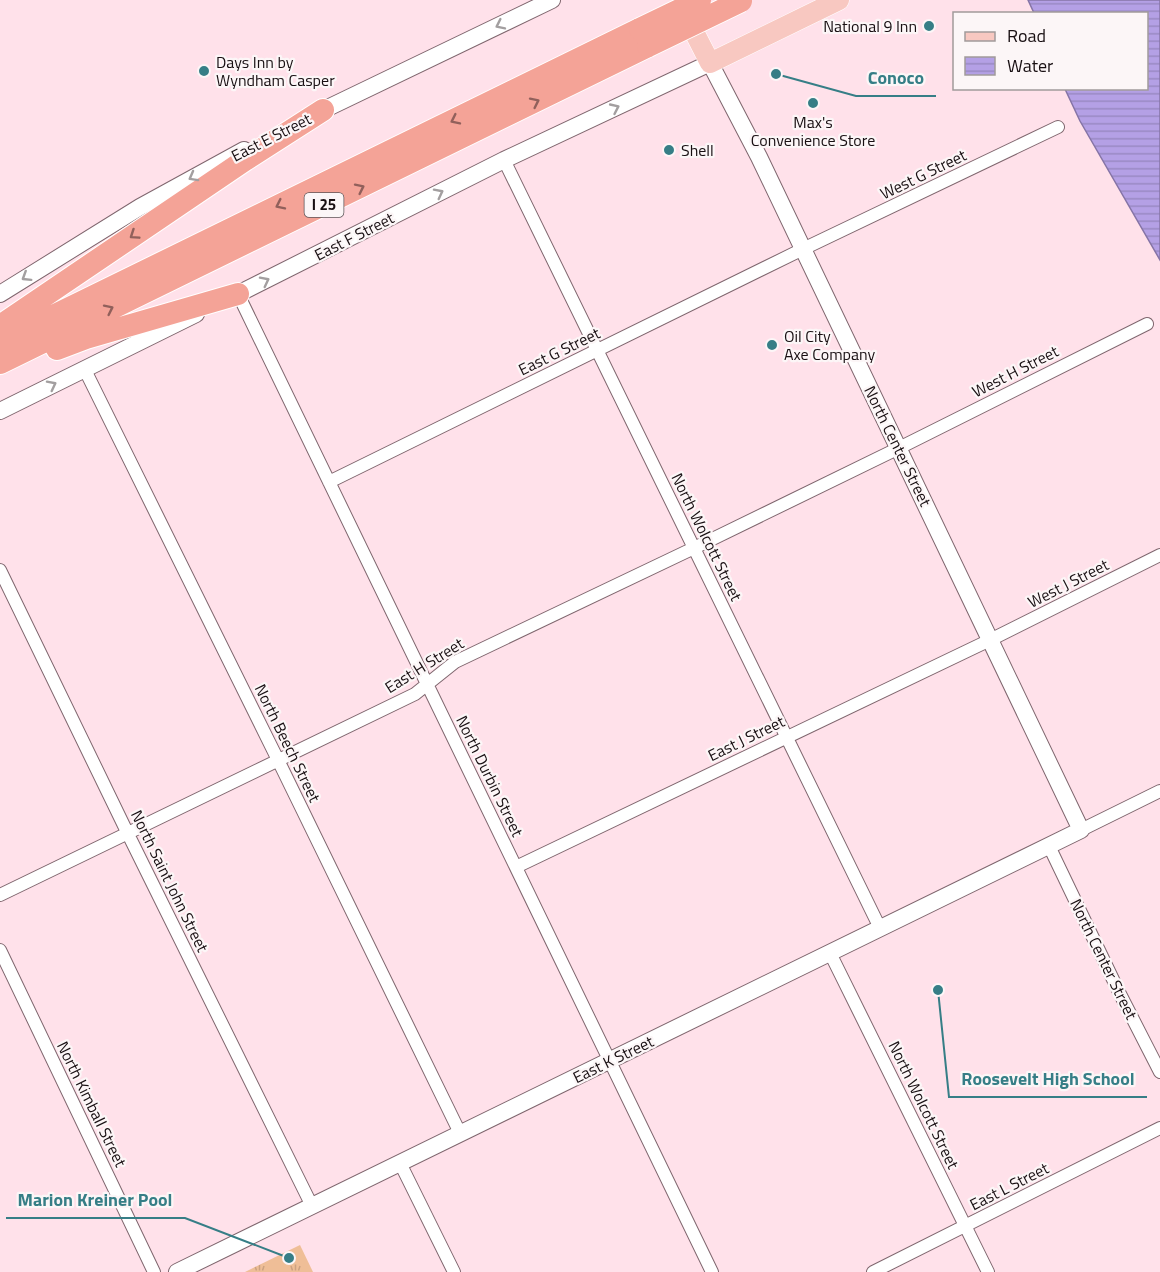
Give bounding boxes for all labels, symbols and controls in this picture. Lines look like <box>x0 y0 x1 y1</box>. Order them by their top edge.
legend <box>953 12 1148 90</box>
place label: National 9 Inn <box>823 14 917 38</box>
one-way arrow <box>495 18 506 30</box>
marker: National 9 Inn <box>922 19 936 33</box>
text: Road <box>1007 22 1046 49</box>
place label: Days Inn by Wyndham Casper <box>216 50 335 92</box>
text: Water <box>1007 52 1053 79</box>
callout: Conoco <box>856 60 936 96</box>
marker: Days Inn by Wyndham Casper <box>197 64 211 78</box>
text: Conoco <box>868 64 924 91</box>
marker: Max's Convenience Store <box>806 96 820 110</box>
one-way arrow <box>529 97 540 109</box>
one-way arrow <box>608 104 619 116</box>
street label: East E Street <box>227 106 316 167</box>
place label: Max's Convenience Store <box>751 110 875 152</box>
one-way arrow <box>451 113 462 124</box>
place label: Shell <box>681 138 714 162</box>
marker: Shell <box>662 143 676 157</box>
street label: West G Street <box>876 143 970 205</box>
one-way arrow <box>189 170 199 181</box>
one-way arrow <box>354 183 365 195</box>
one-way arrow <box>433 189 444 200</box>
road number: I 25 <box>304 193 344 217</box>
one-way arrow <box>275 198 286 210</box>
street label: East F Street <box>310 205 398 266</box>
one-way arrow <box>130 228 140 240</box>
one-way arrow <box>22 270 32 282</box>
one-way arrow <box>259 276 270 288</box>
one-way arrow <box>102 305 113 317</box>
street label: East G Street <box>514 321 604 381</box>
place label: Oil City Axe Company <box>784 324 875 366</box>
marker: Oil City Axe Company <box>765 338 779 352</box>
street label: West H Street <box>968 339 1063 403</box>
one-way arrow <box>46 380 57 392</box>
street label: North Center Street <box>858 382 938 511</box>
street label: North Wolcott Street <box>666 469 749 605</box>
street label: West J Street <box>1023 552 1113 614</box>
street label: East H Street <box>380 631 468 699</box>
street label: North Beech Street <box>249 680 327 806</box>
street label: East J Street <box>704 709 789 767</box>
street label: North Durbin Street <box>450 711 530 841</box>
street label: North Saint John Street <box>125 806 215 956</box>
street label: North Center Street <box>1064 895 1144 1024</box>
street label: East K Street <box>569 1029 658 1089</box>
street label: North Kimball Street <box>51 1037 133 1171</box>
street label: North Wolcott Street <box>883 1037 966 1173</box>
callout: Roosevelt High School <box>949 1061 1147 1097</box>
text: Roosevelt High School <box>961 1065 1135 1092</box>
street label: East L Street <box>965 1156 1053 1216</box>
callout: Marion Kreiner Pool <box>6 1182 185 1218</box>
text: Marion Kreiner Pool <box>18 1186 172 1213</box>

